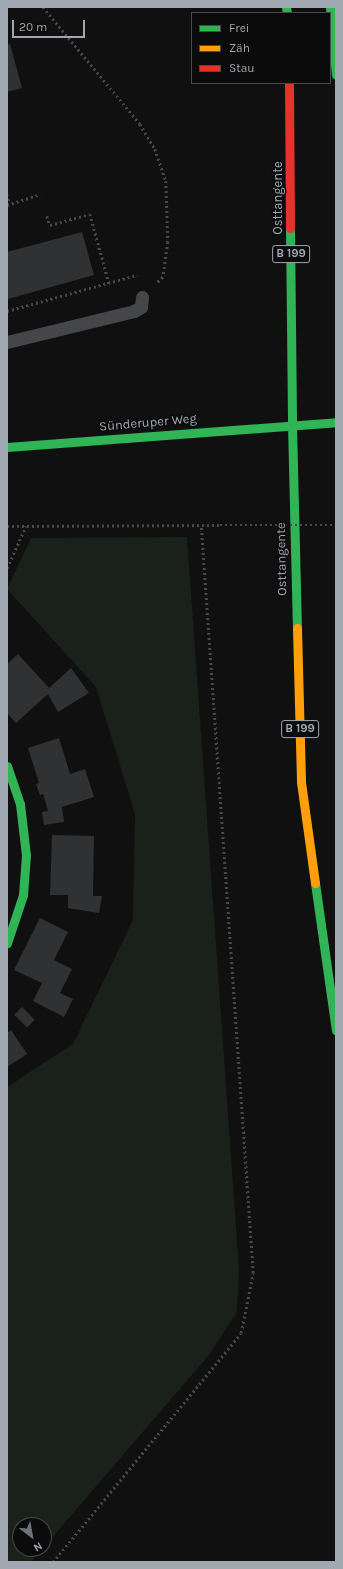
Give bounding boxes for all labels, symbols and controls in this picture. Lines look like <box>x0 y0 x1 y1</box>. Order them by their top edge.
scale bar <box>14 12 87 38</box>
legend <box>191 12 331 84</box>
text: 20 m <box>19 20 47 34</box>
text: Frei <box>229 21 249 35</box>
text: Zäh <box>229 41 250 55</box>
text: Stau <box>229 61 255 75</box>
street label: Osttangente <box>270 161 286 235</box>
road number: B 199 <box>272 244 310 264</box>
street label: Sünderuper Weg <box>99 411 197 435</box>
street label: Osttangente <box>274 522 290 596</box>
road number: B 199 <box>281 719 319 739</box>
north arrow <box>12 1517 52 1557</box>
text: N <box>31 1539 45 1554</box>

